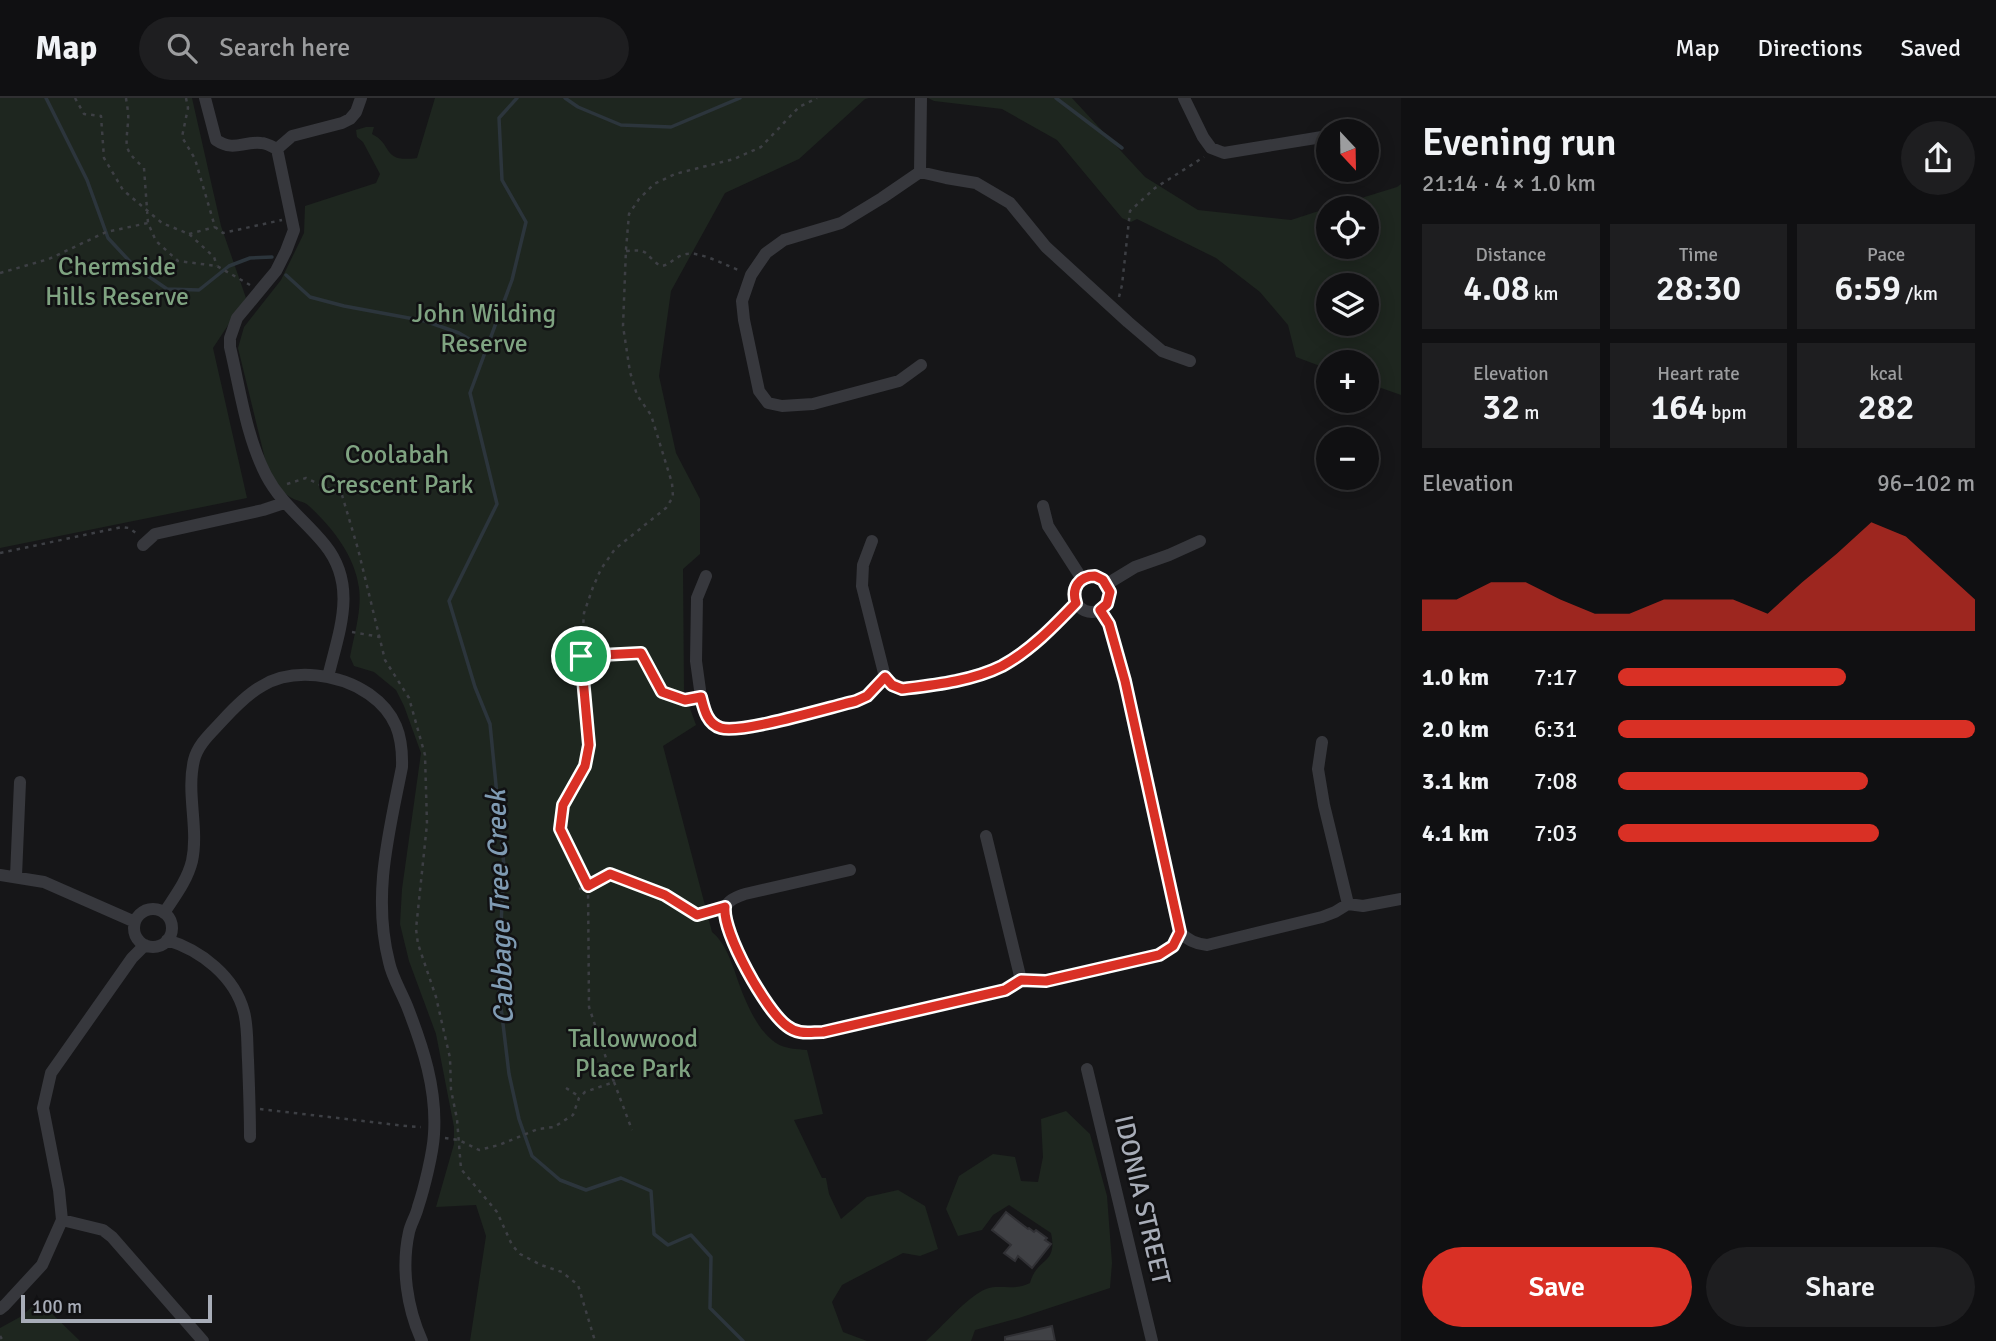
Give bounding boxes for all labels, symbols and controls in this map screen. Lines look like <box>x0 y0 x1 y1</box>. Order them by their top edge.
search box <box>139 17 629 80</box>
text: Map <box>35 28 97 69</box>
icon: search <box>163 29 201 67</box>
text: Search here <box>219 32 350 64</box>
text: Map <box>1675 33 1720 63</box>
text: Directions <box>1758 33 1863 63</box>
text: Saved <box>1901 33 1961 63</box>
north arrow <box>1316 119 1379 182</box>
map controls <box>1316 119 1379 490</box>
text: Evening run <box>1422 119 1616 166</box>
button: share <box>1901 121 1975 195</box>
text: 21:14 · 4 × 1.0 km <box>1422 169 1596 198</box>
button: locate <box>1316 196 1379 259</box>
text: Distance <box>1475 243 1546 267</box>
text: Time <box>1679 243 1718 267</box>
text: Pace <box>1867 243 1905 267</box>
park label: Chermside Hills Reserve <box>45 251 189 313</box>
text: 4.08 <box>1463 267 1530 310</box>
text: 28:30 <box>1656 267 1741 310</box>
text: 6:59 <box>1834 267 1901 310</box>
button: layers <box>1316 273 1379 336</box>
text: km <box>1530 282 1558 306</box>
text: /km <box>1901 282 1938 306</box>
park label: John Wilding Reserve <box>412 298 556 360</box>
button: + <box>1316 350 1379 413</box>
text: Elevation <box>1473 362 1549 386</box>
text: Heart rate <box>1657 362 1740 386</box>
text: kcal <box>1870 362 1903 386</box>
text: 32 <box>1482 386 1520 429</box>
text: 164 <box>1650 386 1707 429</box>
text: 282 <box>1858 386 1915 429</box>
text: m <box>1520 401 1539 425</box>
text: bpm <box>1707 401 1747 425</box>
button: − <box>1316 427 1379 490</box>
park label: Coolabah Crescent Park <box>320 439 474 501</box>
text: Elevation <box>1422 469 1514 498</box>
text: 96–102 m <box>1877 469 1975 498</box>
pin <box>551 626 611 686</box>
icon: arrive <box>562 637 600 675</box>
text: 1.0 km <box>1422 663 1489 692</box>
text: 7:17 <box>1534 663 1577 692</box>
text: 2.0 km <box>1422 715 1489 744</box>
text: 6:31 <box>1534 715 1577 744</box>
text: 3.1 km <box>1422 767 1489 796</box>
text: 7:08 <box>1534 767 1577 796</box>
water label: Cabbage Tree Creek <box>479 786 521 1025</box>
text: 4.1 km <box>1422 819 1489 848</box>
text: 7:03 <box>1534 819 1577 848</box>
park label: Tallowwood Place Park <box>568 1023 698 1085</box>
street label: IDONIA STREET <box>1107 1112 1177 1288</box>
button: Save <box>1422 1247 1692 1327</box>
button: Share <box>1706 1247 1975 1327</box>
scale bar <box>21 1292 212 1324</box>
text: 100 m <box>32 1295 82 1319</box>

